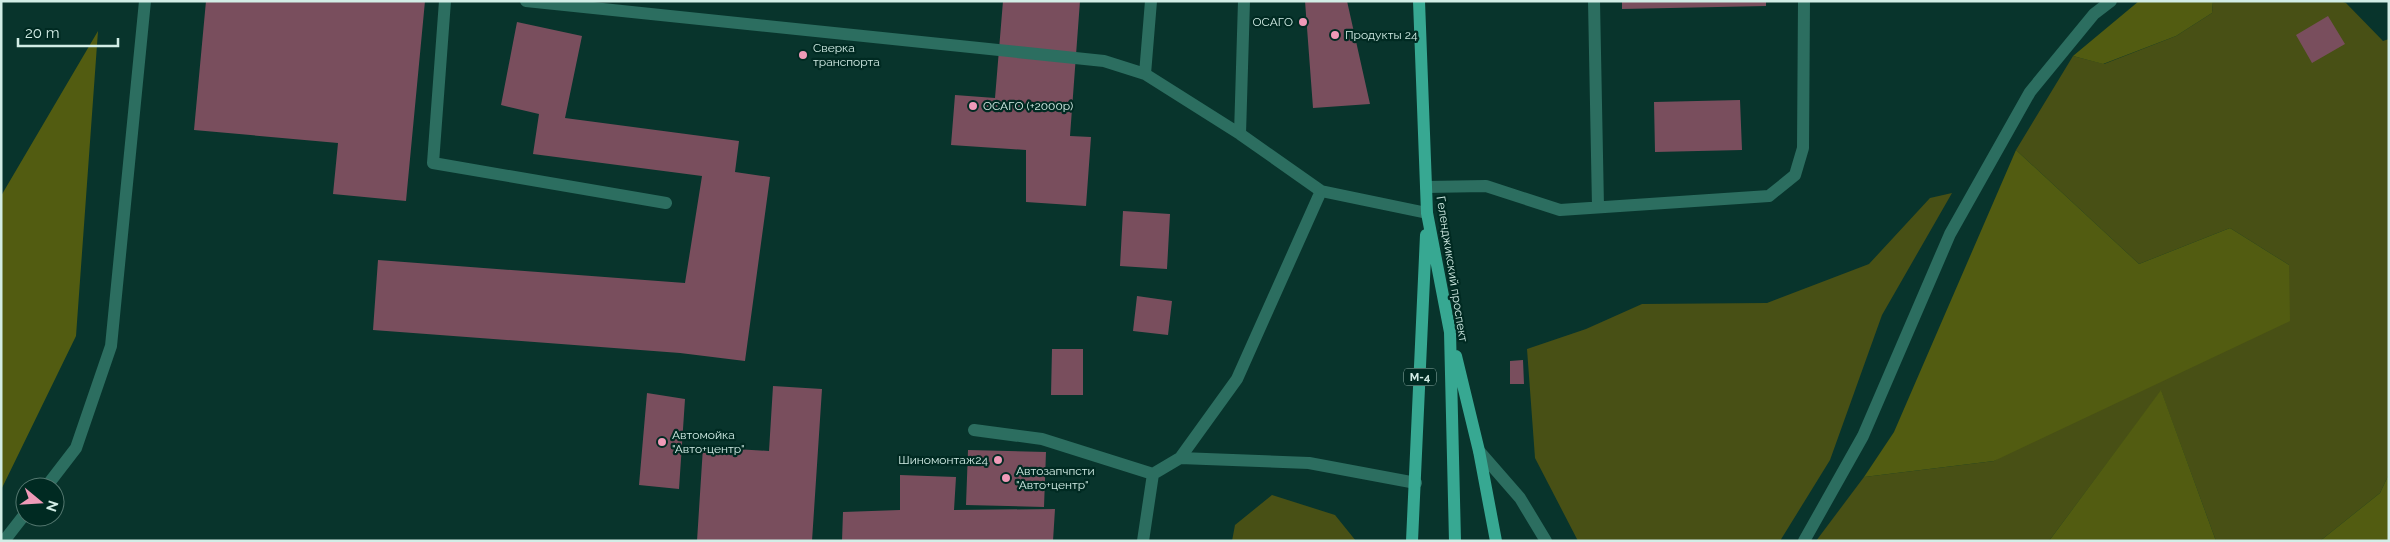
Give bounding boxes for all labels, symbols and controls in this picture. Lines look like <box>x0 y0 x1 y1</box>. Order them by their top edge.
scale bar <box>18 15 118 47</box>
place label: ОСАГО <box>1253 15 1293 29</box>
marker: ОСАГО <box>1297 16 1309 28</box>
text: 20 m <box>25 24 60 42</box>
place label: Продукты 24 <box>1345 28 1418 42</box>
marker: Продукты 24 <box>1329 29 1341 41</box>
place label: Сверка транспорта <box>813 41 880 69</box>
marker: Сверка транспорта <box>797 49 809 61</box>
place label: ОСАГО (+2000р) <box>983 99 1073 113</box>
marker: ОСАГО (+2000р) <box>967 100 979 112</box>
street label: Геленджикский проспект <box>1434 195 1470 343</box>
road number: М-4 <box>1404 368 1436 386</box>
place label: Автомойка "Авто+центр" <box>672 428 744 456</box>
marker: Автомойка "Авто+центр" <box>656 436 668 448</box>
place label: Шиномонтаж24 <box>898 453 988 467</box>
marker: Шиномонтаж24 <box>992 454 1004 466</box>
place label: Автозапчпсти "Авто+центр" <box>1016 464 1095 492</box>
marker: Автозапчпсти "Авто+центр" <box>1000 472 1012 484</box>
north arrow <box>15 477 65 527</box>
text: N <box>43 498 62 514</box>

